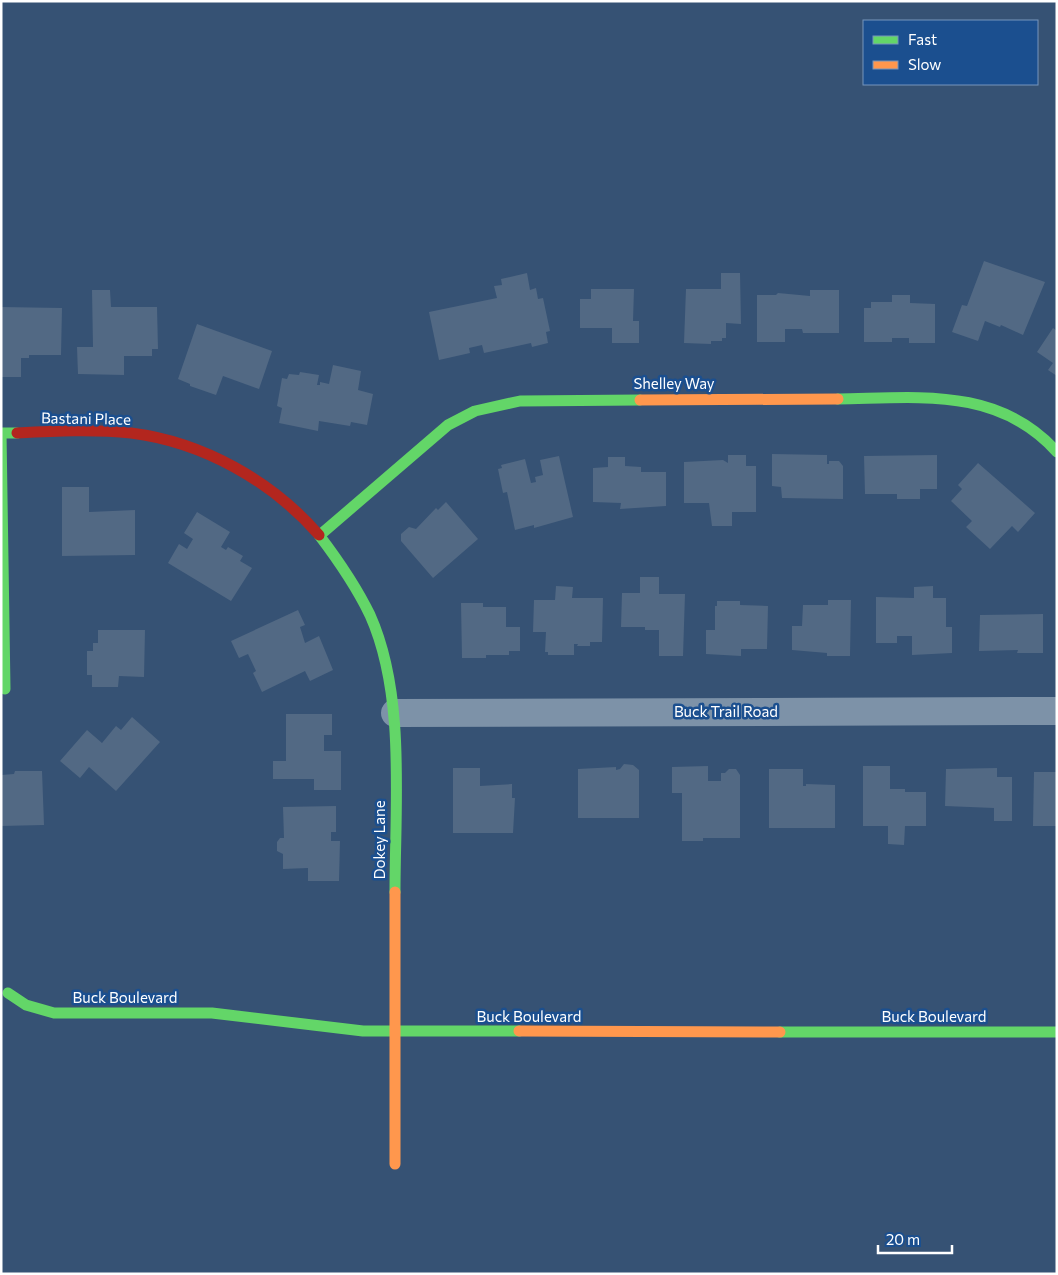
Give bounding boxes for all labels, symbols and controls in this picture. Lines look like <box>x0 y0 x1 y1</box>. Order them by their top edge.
legend <box>863 20 1038 85</box>
text: Fast <box>908 30 937 48</box>
text: Slow <box>908 55 941 73</box>
street label: Shelley Way <box>633 374 715 392</box>
street label: Bastani Place <box>41 408 131 428</box>
street label: Buck Trail Road <box>674 702 778 720</box>
street label: Dokey Lane <box>370 800 388 880</box>
street label: Buck Boulevard <box>73 988 177 1006</box>
street label: Buck Boulevard <box>477 1007 581 1025</box>
street label: Buck Boulevard <box>882 1007 986 1025</box>
scale bar <box>878 1222 952 1254</box>
text: 20 m <box>886 1230 920 1248</box>

